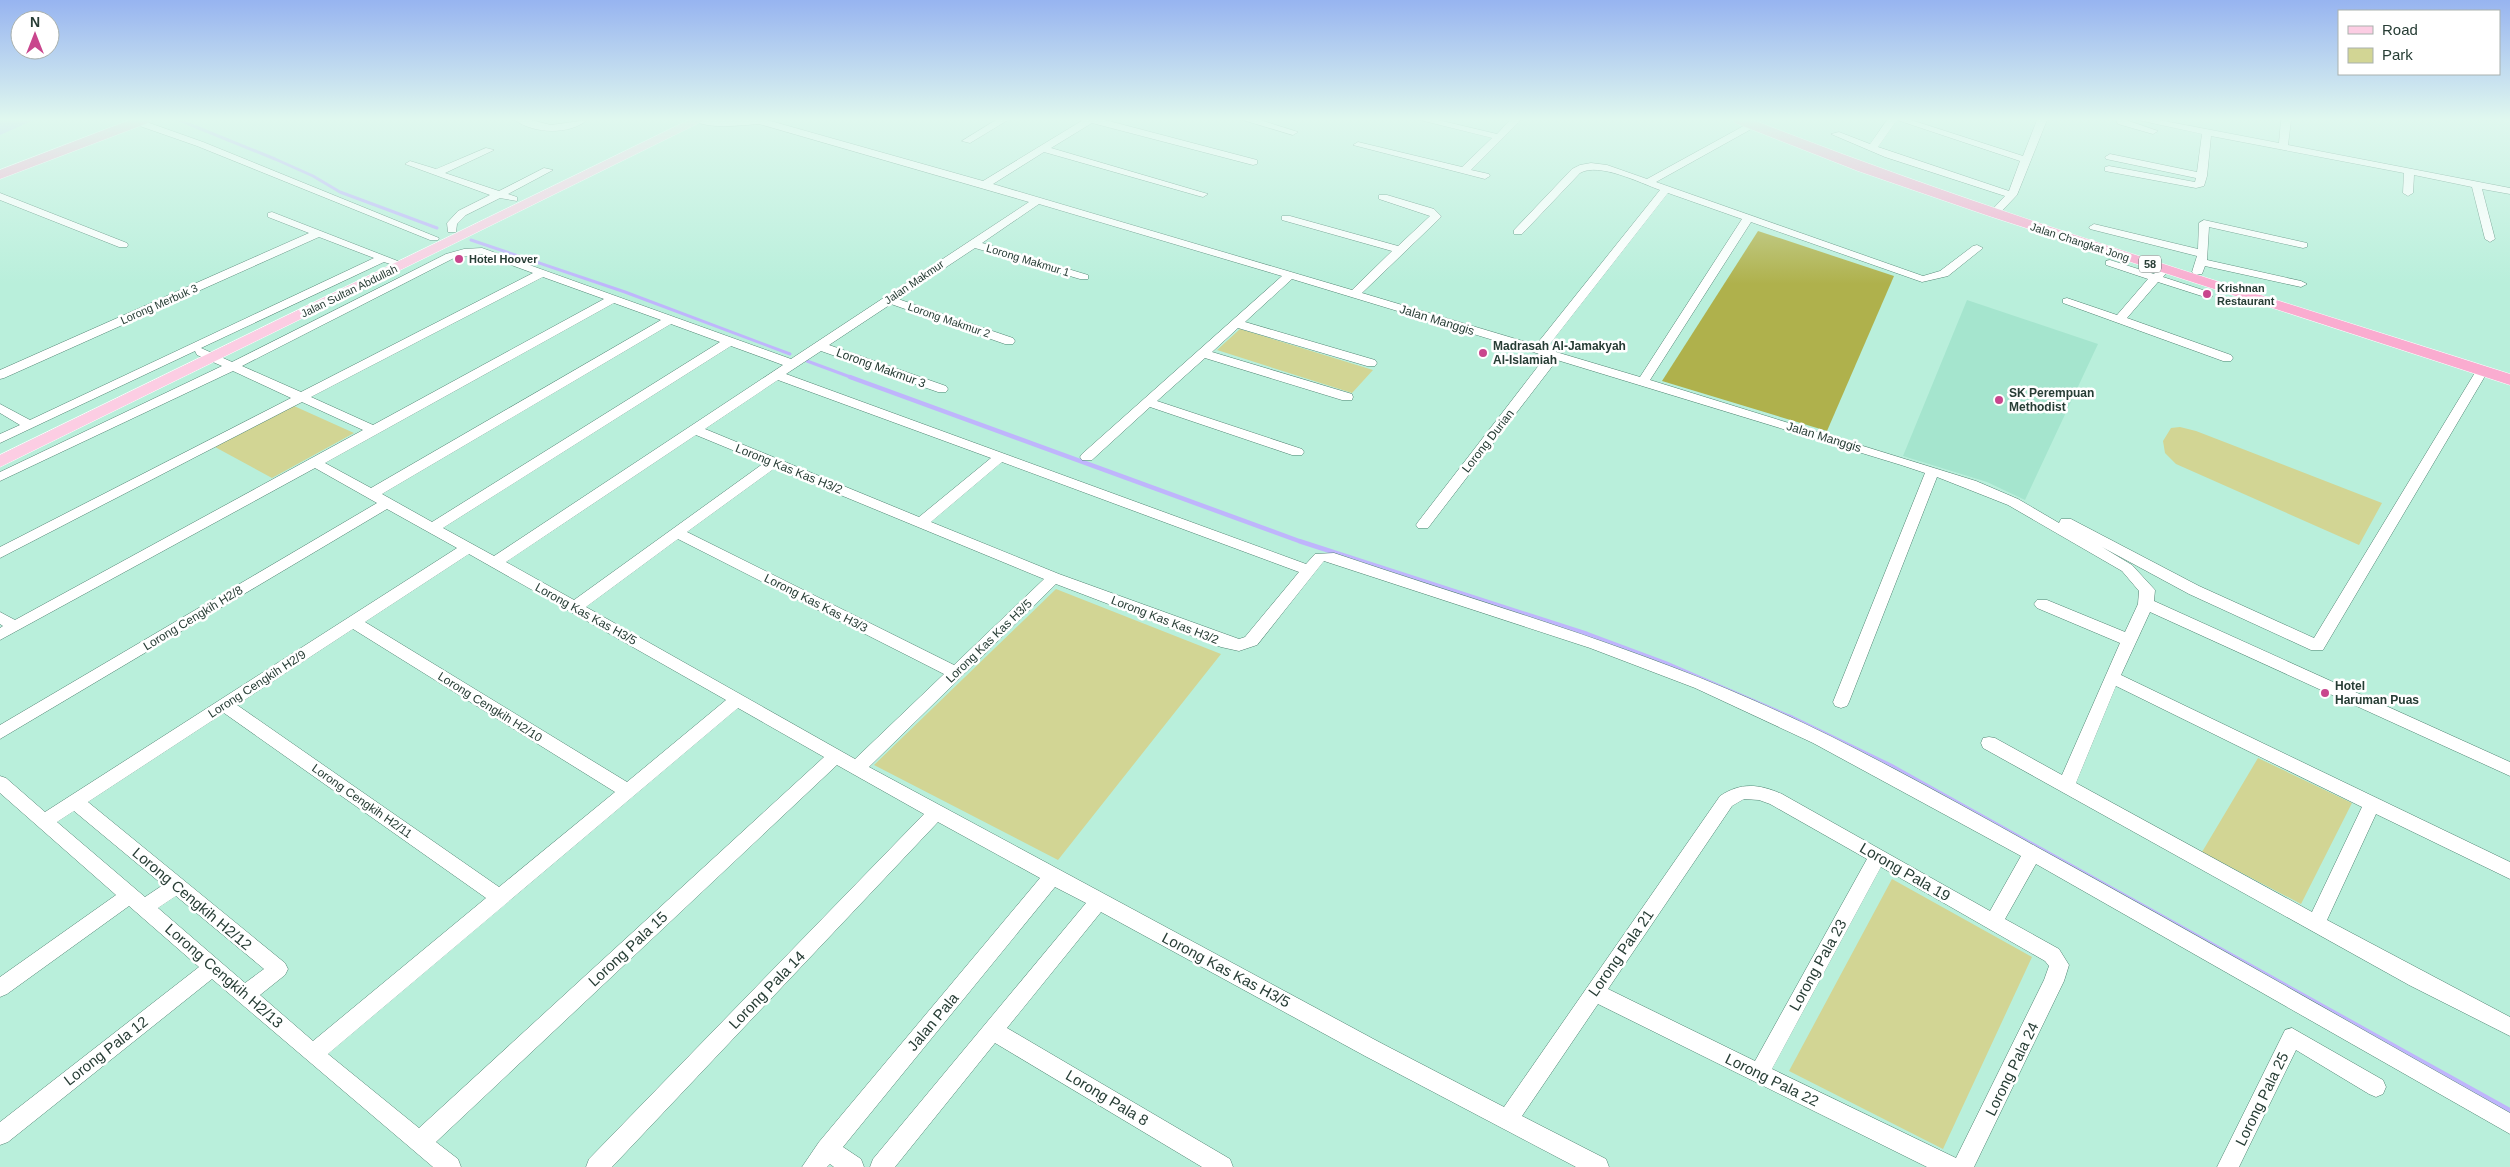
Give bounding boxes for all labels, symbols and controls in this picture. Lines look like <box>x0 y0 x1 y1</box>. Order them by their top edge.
north arrow <box>10 10 60 60</box>
legend <box>2338 10 2500 75</box>
text: N <box>30 14 40 30</box>
text: Road <box>2382 21 2418 38</box>
text: Park <box>2382 46 2413 63</box>
street label: Jalan Changkat Jong <box>2029 220 2131 264</box>
street label: Lorong Makmur 1 <box>985 242 1071 278</box>
marker: Hotel Hoover <box>453 253 465 265</box>
place label: Hotel Hoover <box>469 253 538 265</box>
road number: 58 <box>2139 255 2161 272</box>
street label: Jalan Makmur <box>882 258 946 306</box>
street label: Jalan Sultan Abdullah <box>299 262 399 320</box>
street label: Lorong Merbuk 3 <box>119 282 199 326</box>
place label: Krishnan Restaurant <box>2217 282 2275 307</box>
marker: Krishnan Restaurant <box>2201 288 2213 300</box>
street label: Lorong Makmur 2 <box>906 300 992 340</box>
street label: Jalan Manggis <box>1398 302 1476 338</box>
place label: Madrasah Al-Jamakyah Al-Islamiah <box>1493 339 1626 367</box>
street label: Lorong Makmur 3 <box>834 345 928 391</box>
marker: Madrasah Al-Jamakyah Al-Islamiah <box>1477 347 1489 359</box>
place label: SK Perempuan Methodist <box>2009 386 2094 414</box>
marker: SK Perempuan Methodist <box>1993 394 2005 406</box>
street label: Lorong Durian <box>1459 407 1517 475</box>
street label: Jalan Manggis <box>1785 419 1863 455</box>
street label: Lorong Kas Kas H3/2 <box>733 441 845 497</box>
street label: Lorong Kas Kas H3/3 <box>762 571 870 635</box>
street label: Lorong Kas Kas H3/5 <box>533 580 640 648</box>
street label: Lorong Cengkih H2/8 <box>141 583 245 653</box>
street label: Lorong Kas Kas H3/2 <box>1109 593 1221 647</box>
street label: Lorong Kas Kas H3/5 <box>943 596 1035 686</box>
street label: Lorong Cengkih H2/9 <box>206 647 309 721</box>
street label: Lorong Cengkih H2/10 <box>435 669 545 745</box>
place label: Hotel Haruman Puas <box>2335 679 2419 707</box>
marker: Hotel Haruman Puas <box>2319 687 2331 699</box>
street label: Lorong Cengkih H2/11 <box>309 761 415 841</box>
street label: Lorong Pala 19 <box>1857 839 1954 904</box>
street label: Lorong Cengkih H2/12 <box>129 844 255 953</box>
street label: Lorong Pala 21 <box>1584 906 1657 999</box>
street label: Lorong Pala 15 <box>585 908 671 990</box>
street label: Lorong Pala 23 <box>1785 916 1850 1013</box>
street label: Lorong Cengkih H2/13 <box>162 920 287 1031</box>
street label: Lorong Kas Kas H3/5 <box>1159 929 1293 1011</box>
street label: Lorong Pala 14 <box>725 947 808 1032</box>
street label: Jalan Pala <box>904 989 962 1054</box>
street label: Lorong Pala 12 <box>60 1013 151 1089</box>
street label: Lorong Pala 24 <box>1982 1019 2041 1118</box>
street label: Lorong Pala 25 <box>2232 1049 2291 1148</box>
street label: Lorong Pala 22 <box>1723 1050 1822 1109</box>
street label: Lorong Pala 8 <box>1063 1066 1152 1129</box>

